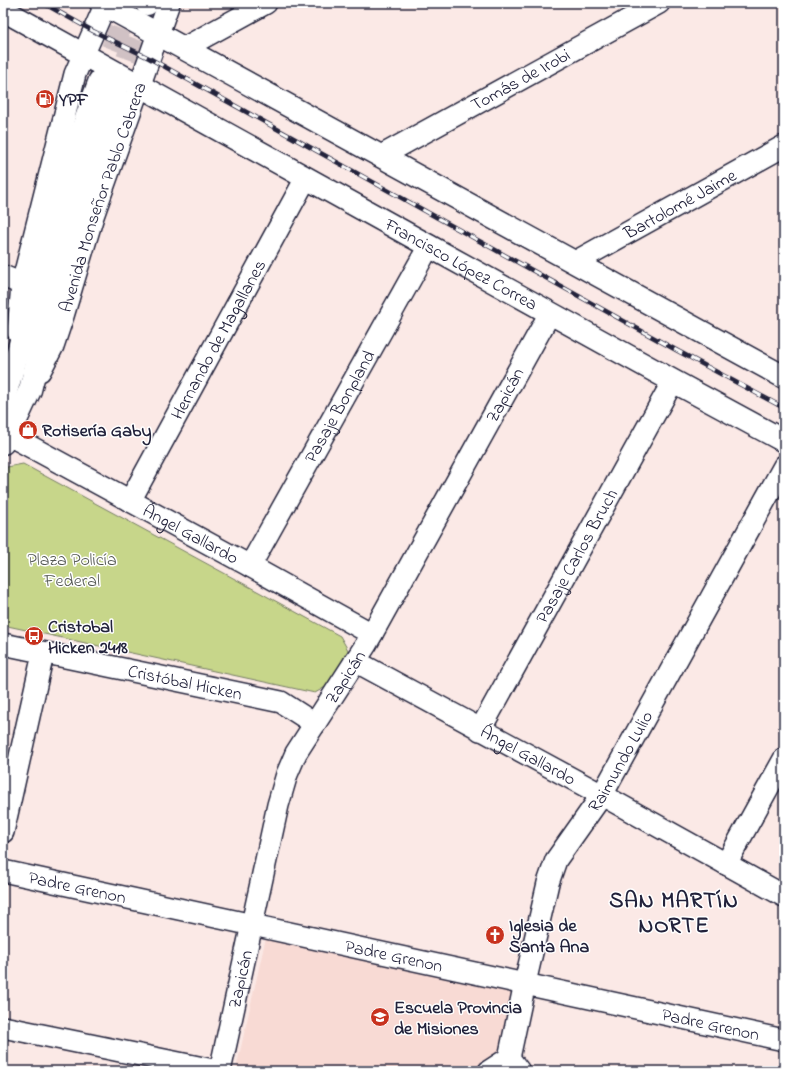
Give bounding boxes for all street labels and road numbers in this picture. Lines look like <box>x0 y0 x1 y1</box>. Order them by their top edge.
street label: Tomás de Irobi <box>467 43 576 119</box>
street label: Avenida Monseñor Pablo Cabrera <box>54 79 155 316</box>
street label: Bartolomé Jaime <box>619 163 743 248</box>
street label: Francisco López Correa <box>378 212 541 318</box>
street label: Hernando de Magallanes <box>166 256 274 425</box>
street label: Pasaje Bonpland <box>299 346 383 468</box>
street label: Zapicán <box>481 364 532 428</box>
street label: Pasaje Carlos Bruch <box>530 485 626 629</box>
street label: Ángel Gallardo <box>137 499 243 572</box>
street label: Zapicán <box>320 646 374 710</box>
street label: Cristóbal Hicken <box>125 659 244 709</box>
street label: Raimundo Lulio <box>583 707 661 818</box>
street label: Ángel Gallardo <box>475 720 580 793</box>
street label: Padre Grenon <box>25 866 128 912</box>
street label: Padre Grenon <box>342 934 445 981</box>
street label: Zapicán <box>223 948 261 1011</box>
street label: Padre Grenon <box>659 1003 762 1049</box>

